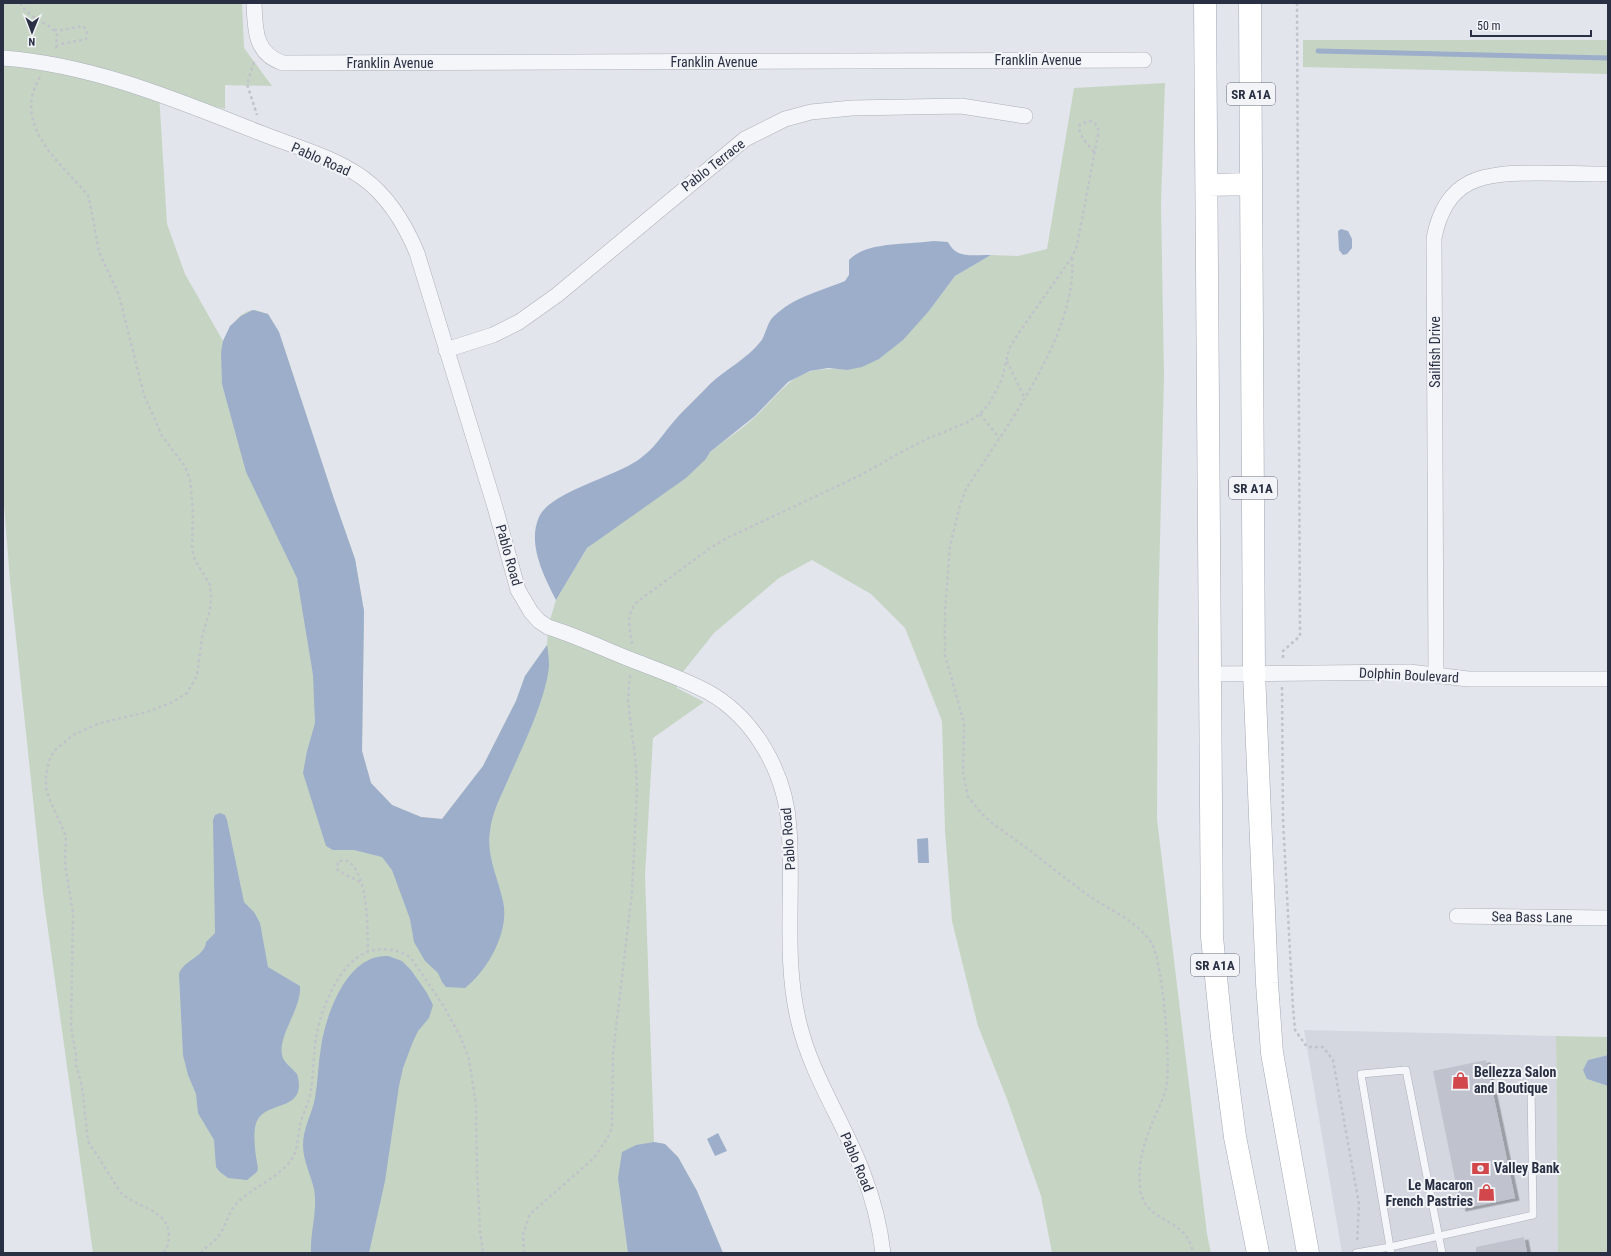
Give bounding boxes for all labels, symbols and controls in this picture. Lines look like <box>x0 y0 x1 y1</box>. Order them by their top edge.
north arrow <box>12 12 52 52</box>
scale bar <box>1471 12 1591 38</box>
text: 50 m <box>1477 19 1501 33</box>
text: N <box>28 35 35 48</box>
street label: Franklin Avenue <box>994 52 1082 68</box>
street label: Franklin Avenue <box>670 54 758 70</box>
street label: Franklin Avenue <box>346 55 434 71</box>
road number: SR A1A <box>1227 83 1275 105</box>
street label: Pablo Terrace <box>678 135 748 195</box>
street label: Pablo Road <box>289 139 353 179</box>
street label: Sailfish Drive <box>1427 316 1443 388</box>
road number: SR A1A <box>1229 477 1277 499</box>
street label: Pablo Road <box>493 523 525 587</box>
street label: Dolphin Boulevard <box>1359 664 1459 686</box>
street label: Pablo Road <box>778 807 798 871</box>
street label: Sea Bass Lane <box>1491 908 1573 926</box>
road number: SR A1A <box>1191 954 1239 976</box>
place label: Bellezza Salon and Boutique <box>1474 1064 1556 1096</box>
shop icon: Bellezza Salon and Boutique <box>1451 1070 1471 1090</box>
street label: Pablo Road <box>837 1130 877 1194</box>
bank icon: Valley Bank <box>1471 1158 1491 1178</box>
place label: Valley Bank <box>1494 1160 1560 1176</box>
place label: Le Macaron French Pastries <box>1386 1177 1473 1209</box>
shop icon: Le Macaron French Pastries <box>1476 1183 1496 1203</box>

